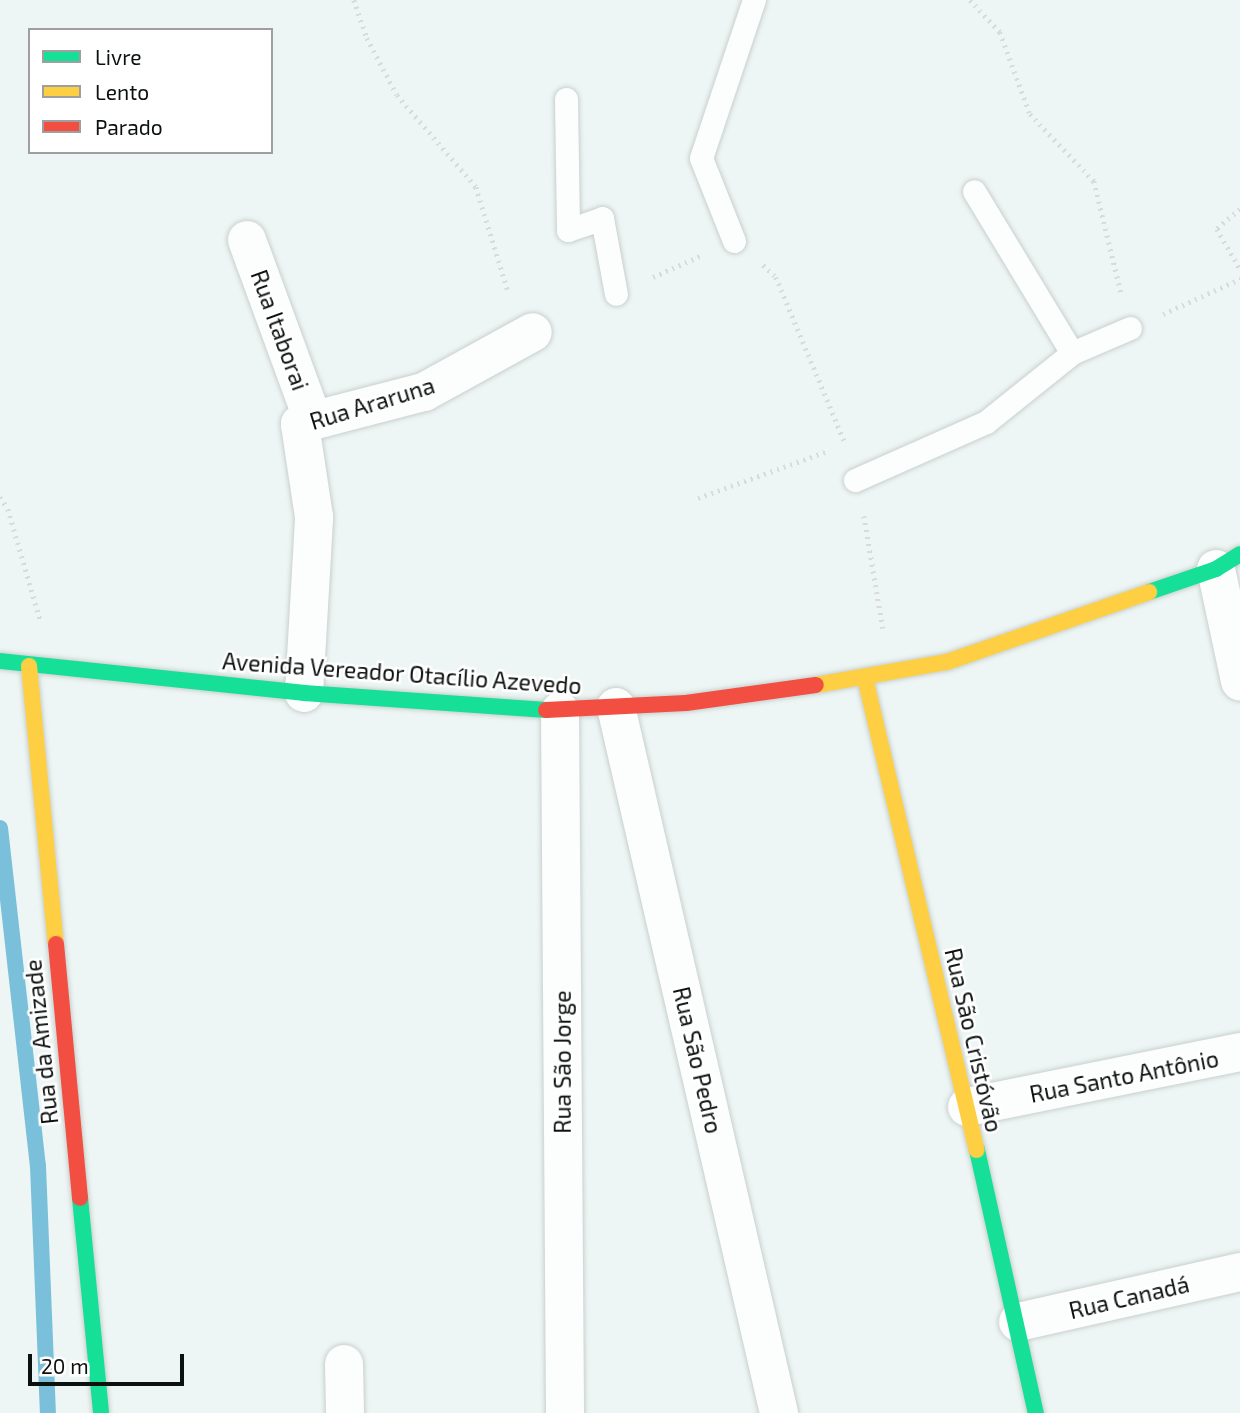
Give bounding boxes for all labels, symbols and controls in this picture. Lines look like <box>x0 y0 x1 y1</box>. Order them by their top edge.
legend <box>28 28 273 154</box>
text: Livre <box>95 44 142 69</box>
text: Lento <box>95 79 149 104</box>
text: Parado <box>95 114 163 139</box>
street label: Rua Itaborai <box>245 266 315 394</box>
street label: Rua Araruna <box>306 371 438 435</box>
street label: Avenida Vereador Otacílio Azevedo <box>221 647 583 699</box>
street label: Rua São Cristóvão <box>939 945 1009 1135</box>
street label: Rua da Amizade <box>19 958 63 1126</box>
street label: Rua São Pedro <box>668 984 728 1136</box>
street label: Rua São Jorge <box>548 990 576 1134</box>
street label: Rua Santo Antônio <box>1027 1044 1221 1108</box>
street label: Rua Canadá <box>1066 1270 1192 1324</box>
scale bar <box>32 1340 187 1384</box>
text: 20 m <box>41 1353 89 1378</box>

